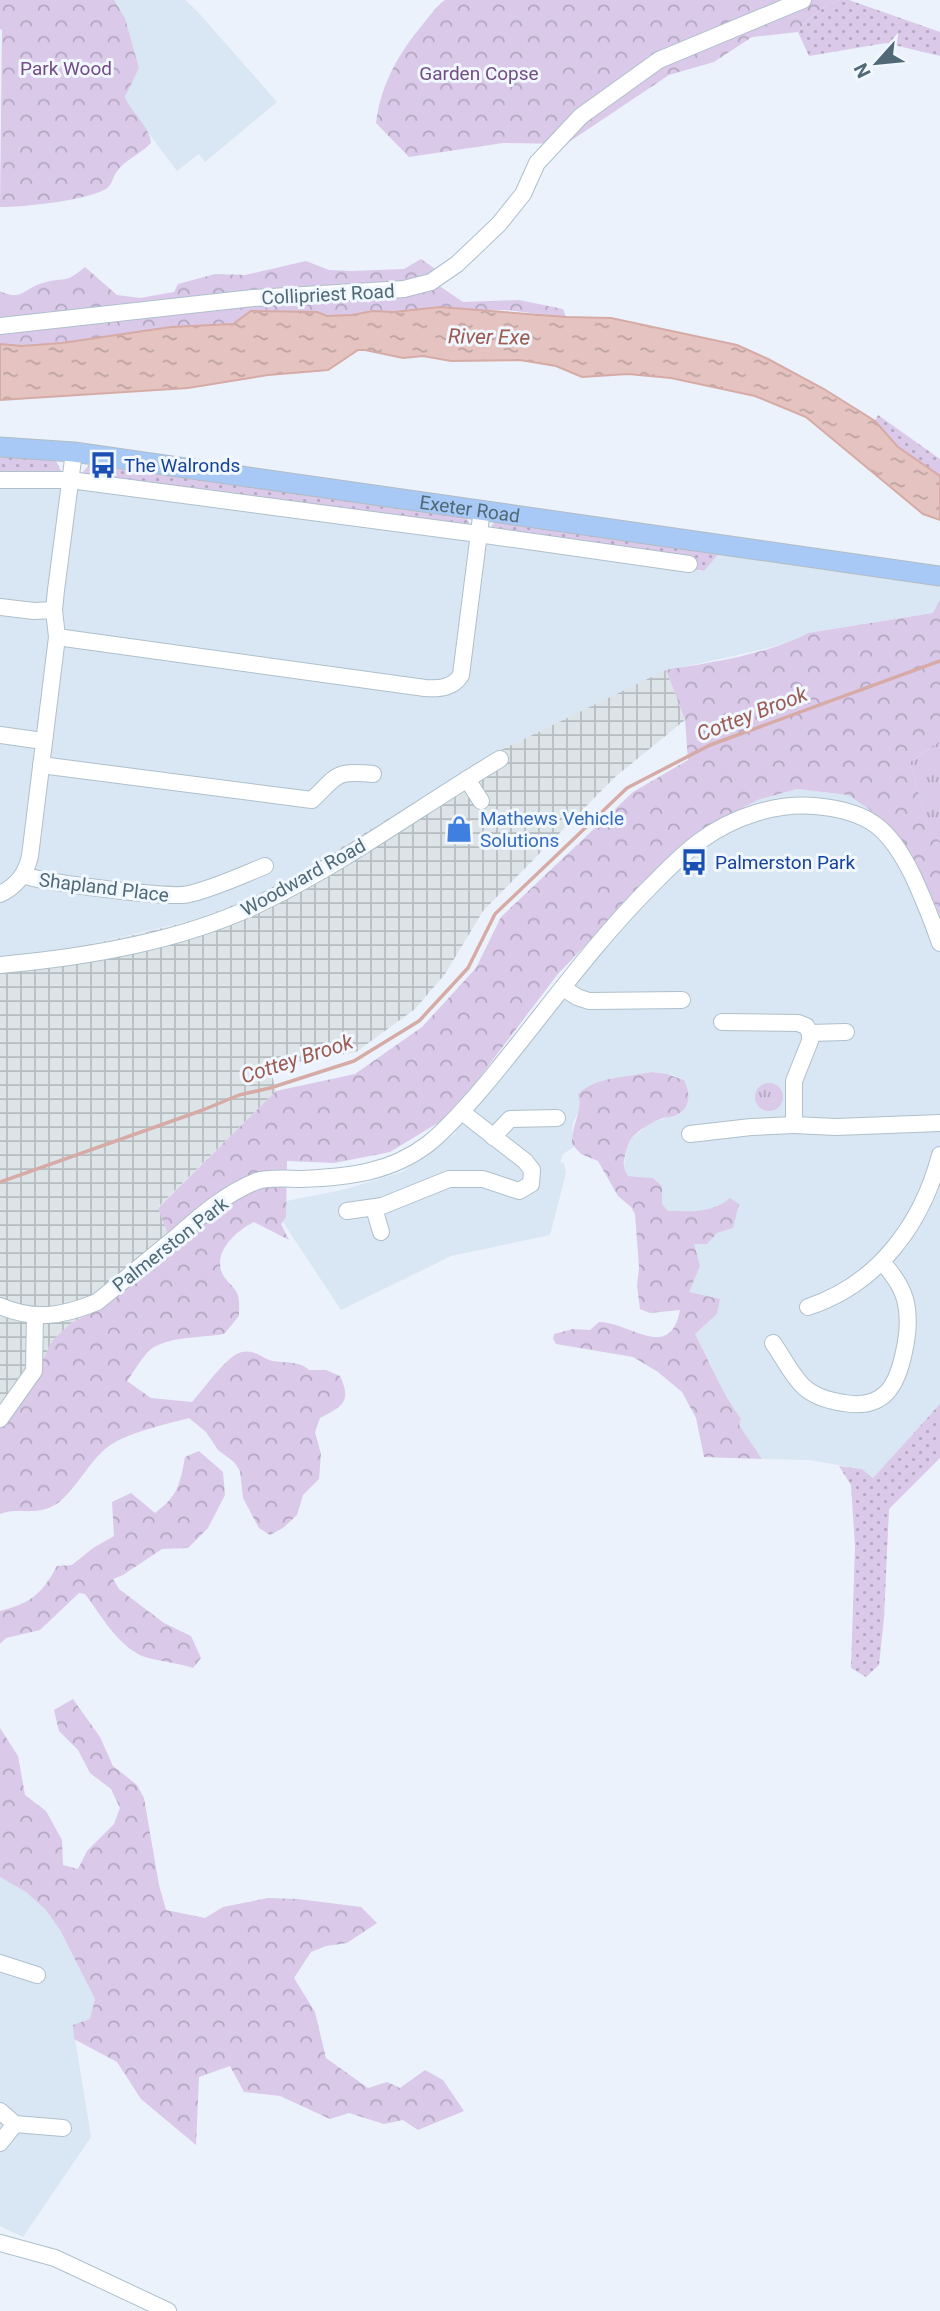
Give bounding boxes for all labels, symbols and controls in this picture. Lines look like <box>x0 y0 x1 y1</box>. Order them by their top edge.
north arrow <box>842 28 912 98</box>
park label: Park Wood <box>20 57 112 80</box>
text: N <box>849 59 876 82</box>
park label: Garden Copse <box>419 62 539 85</box>
street label: Collipriest Road <box>261 280 395 309</box>
water label: River Exe <box>448 324 531 350</box>
bus stop icon: The Walronds <box>88 450 118 480</box>
place label: The Walronds <box>124 454 240 477</box>
street label: Exeter Road <box>418 491 521 528</box>
water label: Cottey Brook <box>693 682 811 746</box>
place label: Mathews Vehicle Solutions <box>480 807 624 852</box>
shop icon: Mathews Vehicle Solutions <box>444 814 474 844</box>
street label: Woodward Road <box>237 834 370 921</box>
bus stop icon: Palmerston Park <box>679 847 709 877</box>
place label: Palmerston Park <box>715 851 856 874</box>
street label: Shapland Place <box>38 868 170 907</box>
water label: Cottey Brook <box>238 1029 357 1088</box>
street label: Palmerston Park <box>108 1192 233 1297</box>

